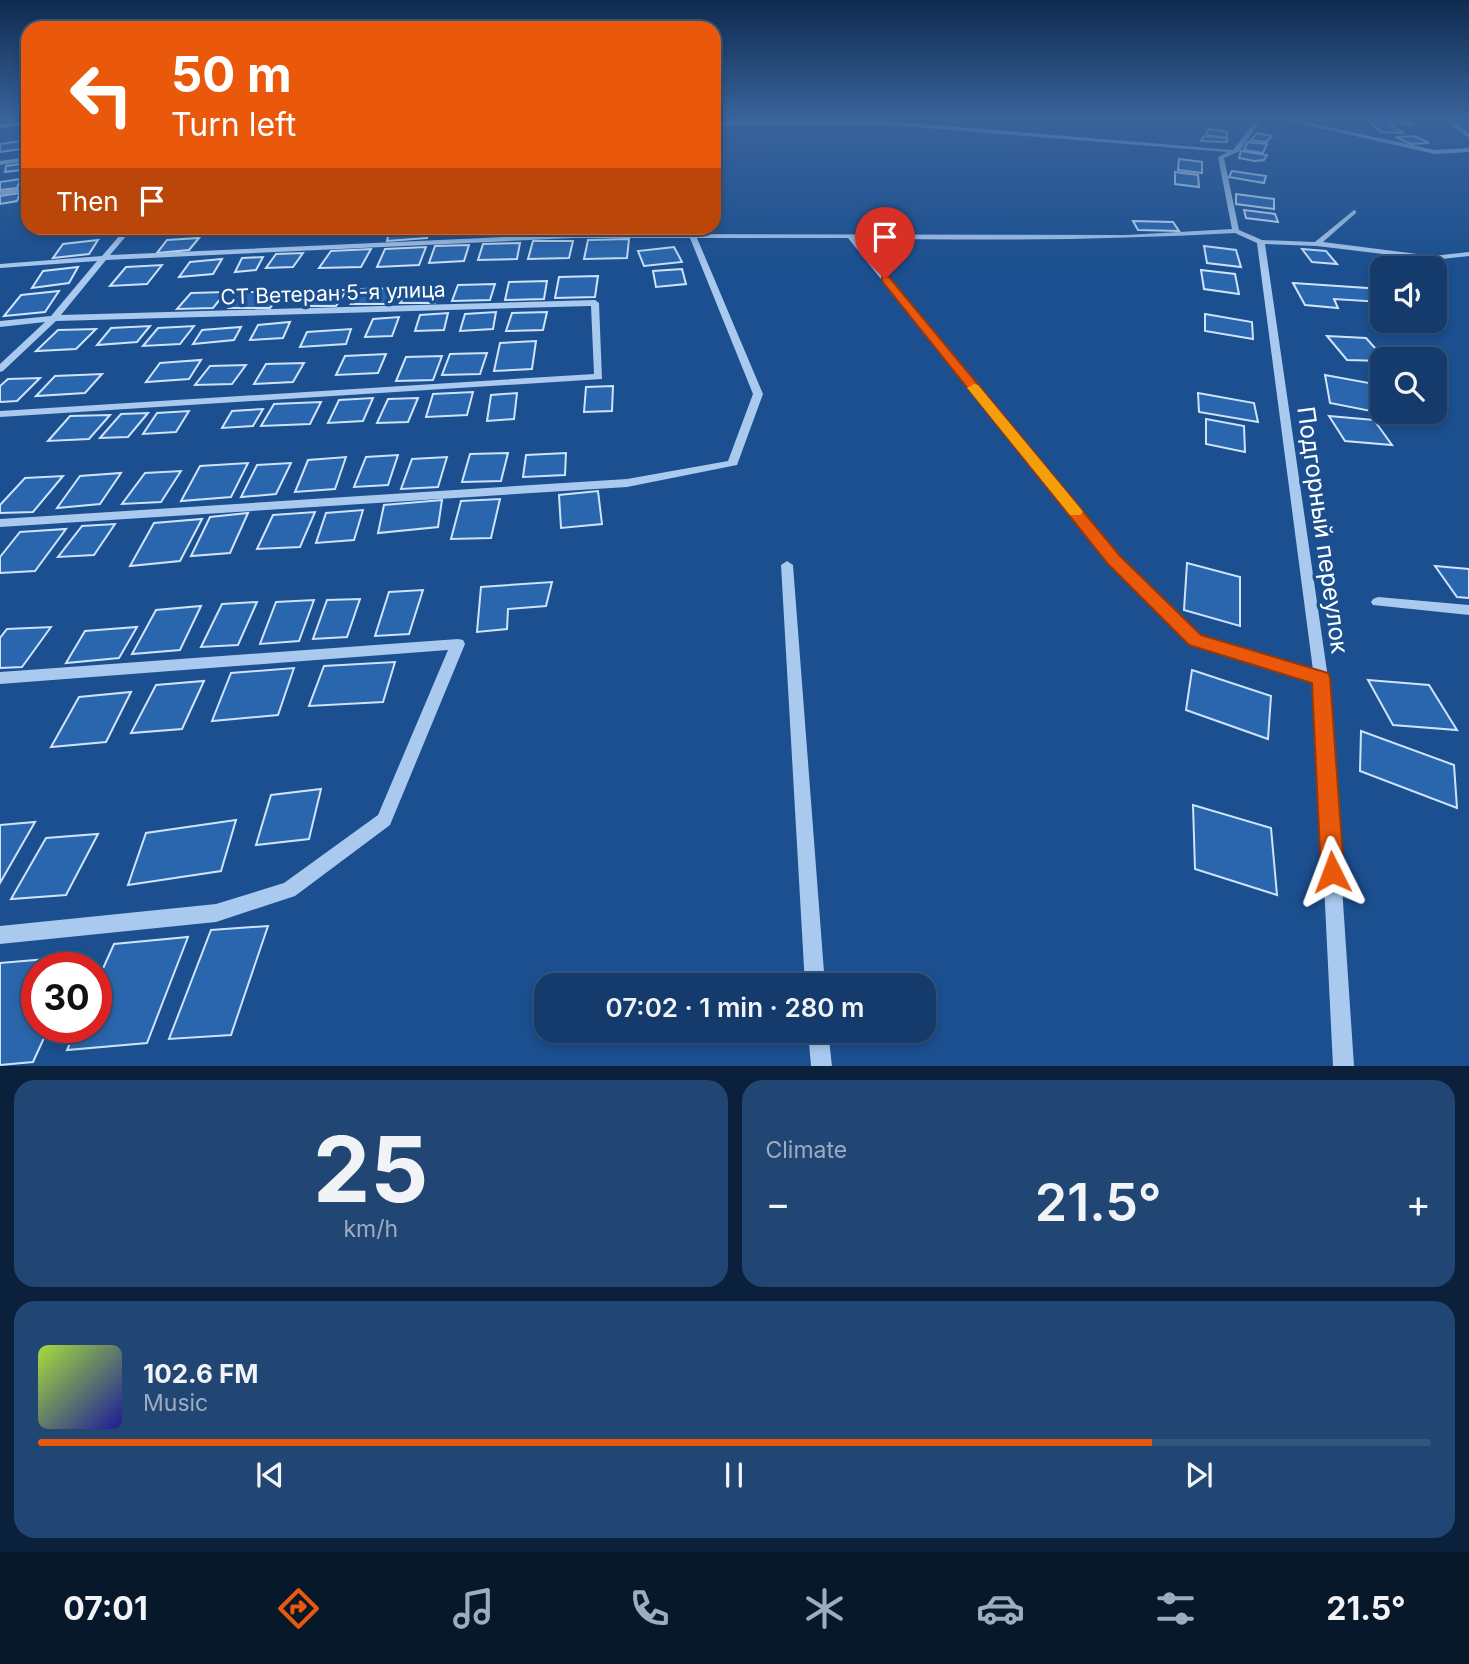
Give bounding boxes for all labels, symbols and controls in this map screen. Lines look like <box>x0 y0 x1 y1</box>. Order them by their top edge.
text: 50 m <box>171 45 292 104</box>
icon: left <box>56 49 147 140</box>
text: Turn left <box>171 105 296 144</box>
icon: arrive <box>133 182 171 220</box>
text: Then <box>56 186 119 217</box>
pin <box>855 207 915 279</box>
icon: arrive <box>866 218 904 256</box>
map controls <box>1370 256 1447 424</box>
button: sound <box>1370 256 1447 333</box>
street label: СТ Ветеран 5-я улица <box>220 277 446 309</box>
button: search <box>1370 347 1447 424</box>
street label: Подгорный переулок <box>1291 405 1355 655</box>
position arrow <box>1295 835 1369 909</box>
speed limit sign: 30 <box>21 952 112 1043</box>
text: 07:02 · 1 min · 280 m <box>606 992 864 1023</box>
text: 25 <box>313 1114 428 1224</box>
text: Climate <box>766 1136 847 1164</box>
text: 21.5° <box>1035 1171 1162 1234</box>
text: − <box>766 1180 791 1226</box>
text: + <box>1406 1180 1431 1226</box>
text: km/h <box>343 1215 398 1243</box>
text: 102.6 FM <box>143 1358 259 1389</box>
text: Music <box>143 1389 208 1417</box>
icon: previous <box>251 1456 289 1494</box>
icon: pause <box>715 1456 753 1494</box>
icon: next <box>1180 1456 1218 1494</box>
icon: directions <box>274 1584 323 1633</box>
icon: music <box>449 1584 498 1633</box>
icon: phone <box>625 1584 674 1633</box>
icon: climate <box>800 1584 849 1633</box>
icon: car <box>976 1584 1025 1633</box>
icon: filters <box>1151 1584 1200 1633</box>
text: 07:01 <box>63 1589 148 1628</box>
text: 21.5° <box>1326 1589 1406 1628</box>

